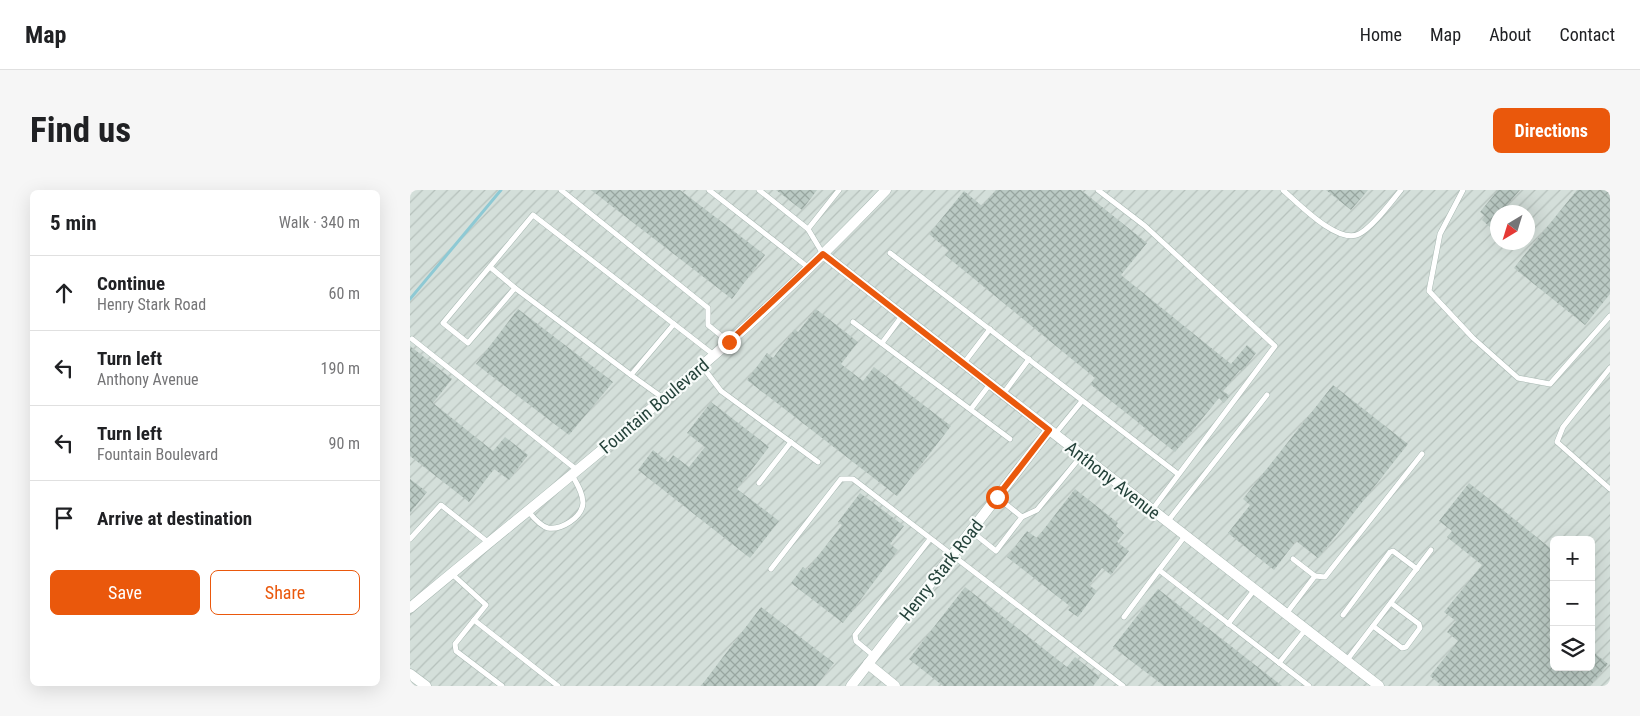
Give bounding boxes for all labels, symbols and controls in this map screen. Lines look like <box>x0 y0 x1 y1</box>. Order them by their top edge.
text: Map <box>25 21 66 49</box>
text: Home <box>1360 24 1402 45</box>
text: Map <box>1430 24 1461 45</box>
text: About <box>1489 24 1531 45</box>
text: Contact <box>1559 24 1615 45</box>
button: Directions <box>1493 108 1610 153</box>
text: Find us <box>30 110 131 151</box>
north arrow <box>1490 205 1535 250</box>
text: 5 min <box>50 211 97 235</box>
text: Walk · 340 m <box>279 213 360 232</box>
text: Continue <box>97 272 165 295</box>
icon: ahead <box>50 279 78 307</box>
text: 60 m <box>328 284 360 303</box>
text: Henry Stark Road <box>97 295 206 314</box>
route end <box>718 331 741 354</box>
text: Turn left <box>97 347 162 370</box>
icon: left <box>50 354 78 382</box>
street label: Fountain Boulevard <box>595 354 713 458</box>
text: 190 m <box>321 359 360 378</box>
text: Anthony Avenue <box>97 370 199 389</box>
text: Turn left <box>97 422 162 445</box>
icon: left <box>50 429 78 457</box>
text: 90 m <box>328 434 360 453</box>
street label: Anthony Avenue <box>1061 437 1165 523</box>
text: Fountain Boulevard <box>97 445 218 464</box>
route start <box>986 486 1009 509</box>
icon: arrive <box>50 504 78 532</box>
text: Arrive at destination <box>97 507 252 530</box>
street label: Henry Stark Road <box>895 515 987 625</box>
map controls <box>1550 536 1595 671</box>
button: + <box>1550 536 1595 581</box>
button: Save <box>50 570 200 615</box>
button: Share <box>210 570 360 615</box>
button: − <box>1550 581 1595 626</box>
button: layers <box>1550 626 1595 671</box>

